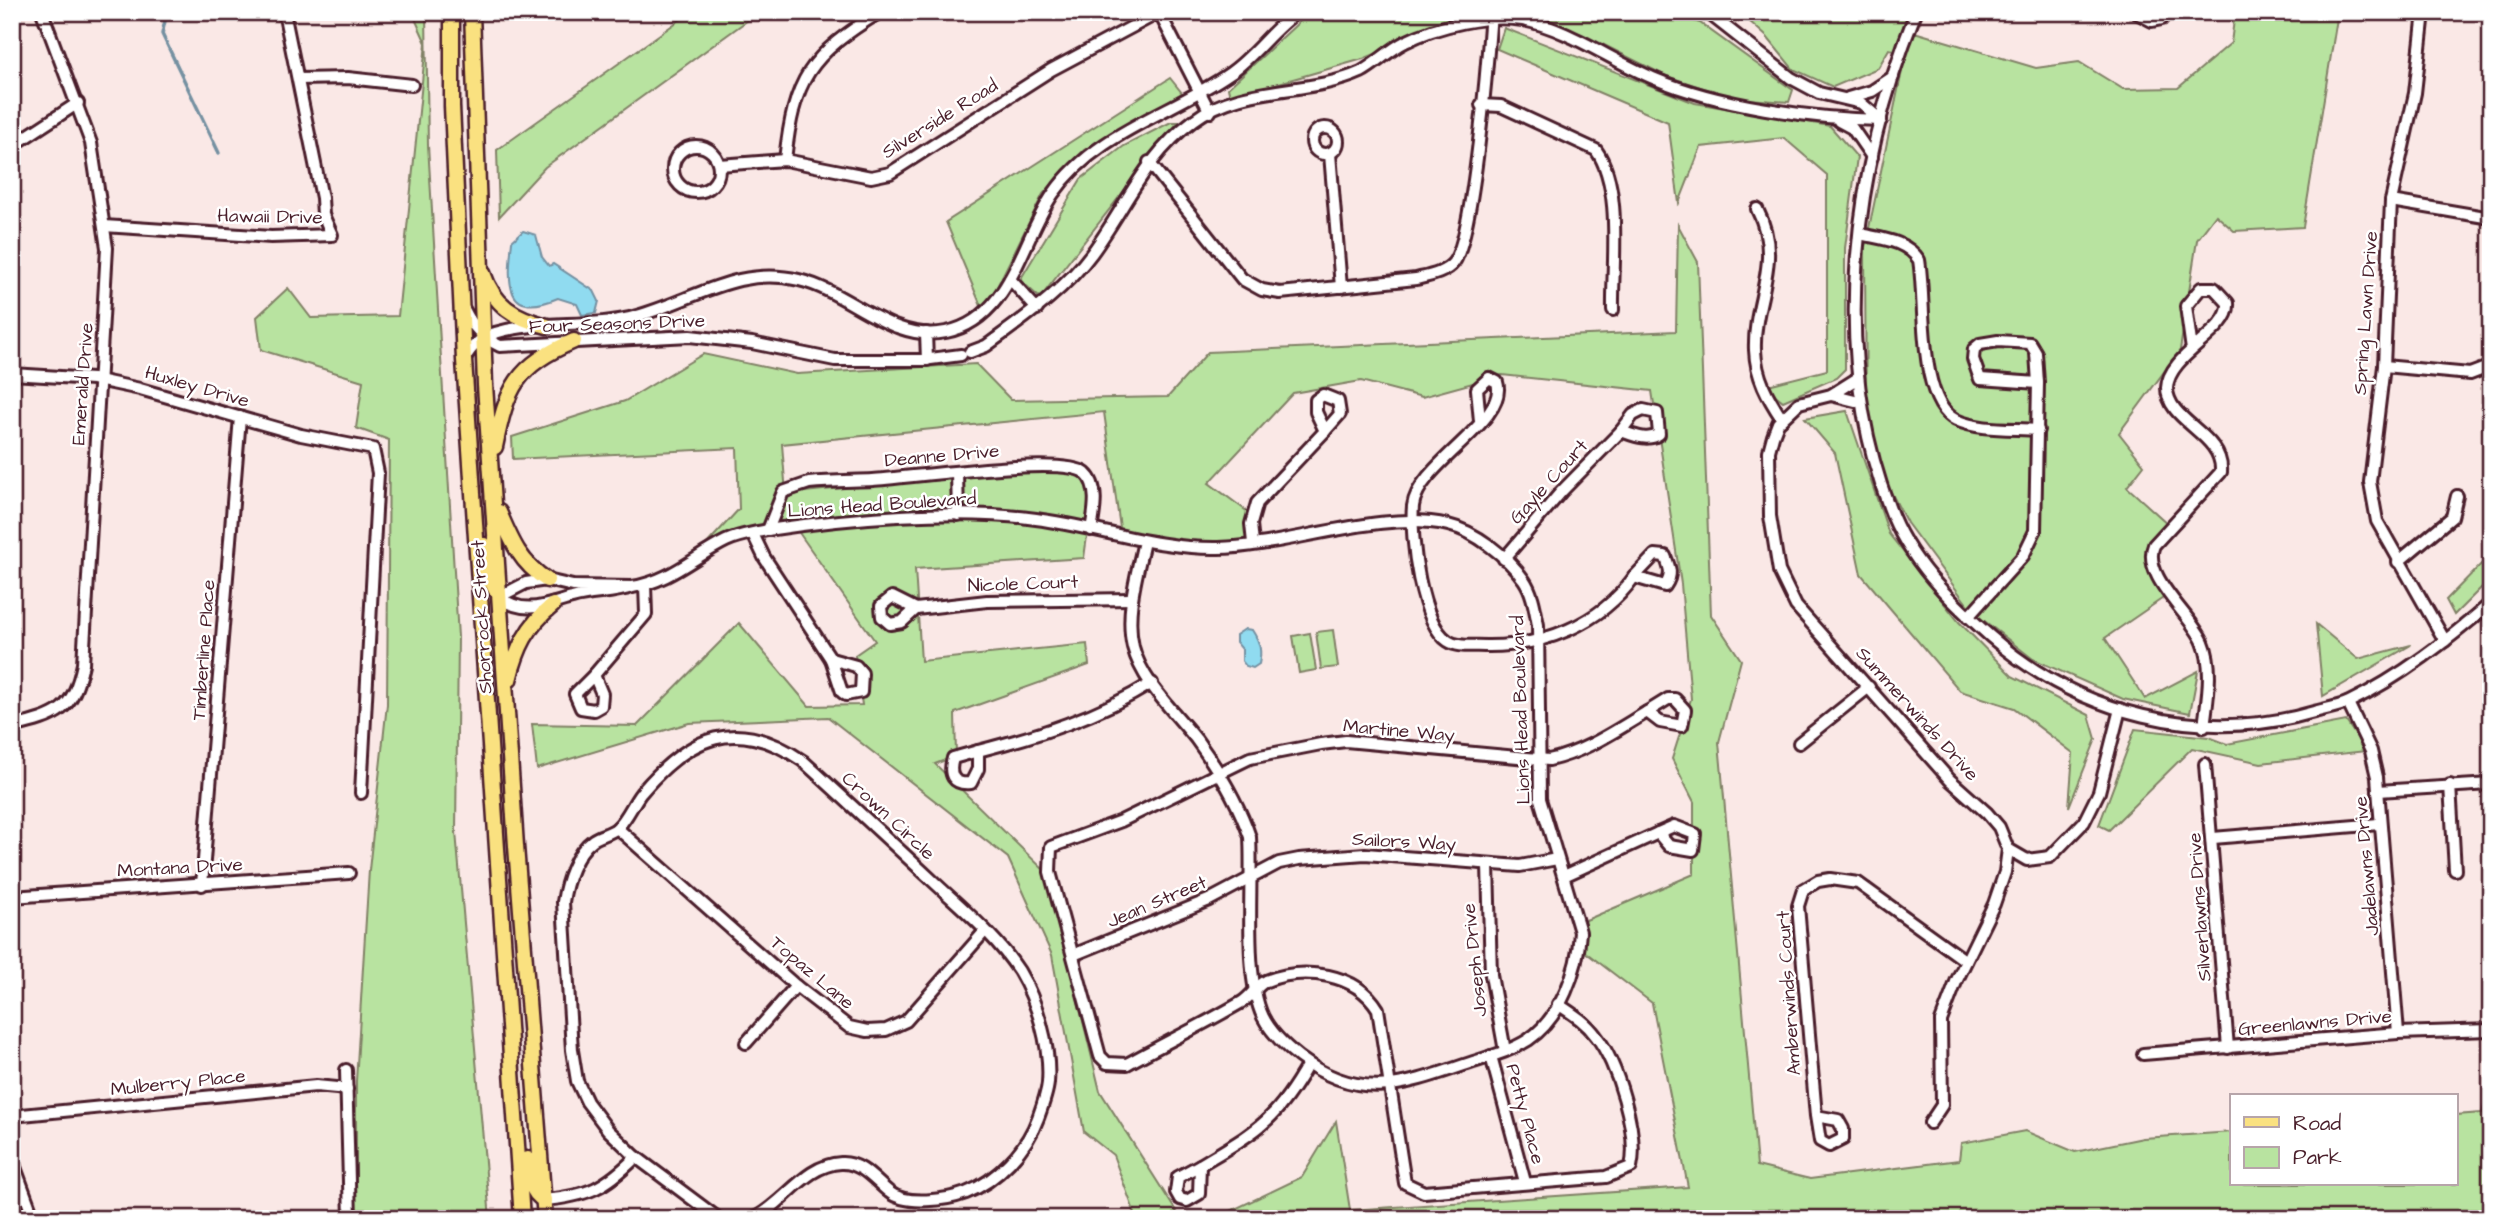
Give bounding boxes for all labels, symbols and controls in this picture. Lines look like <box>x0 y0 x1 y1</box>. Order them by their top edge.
street label: Silverside Road <box>877 72 1003 166</box>
street label: Hawaii Drive <box>217 203 323 231</box>
street label: Spring Lawn Drive <box>2347 230 2386 396</box>
street label: Four Seasons Drive <box>528 307 706 341</box>
street label: Emerald Drive <box>65 322 101 446</box>
street label: Huxley Drive <box>141 359 252 416</box>
street label: Gayle Court <box>1503 433 1595 531</box>
street label: Deanne Drive <box>884 438 1000 474</box>
street label: Lions Head Boulevard <box>787 485 977 525</box>
street label: Shorrock Street <box>464 539 500 695</box>
street label: Nicole Court <box>967 569 1079 599</box>
street label: Timberline Place <box>186 579 222 721</box>
street label: Lions Head Boulevard <box>1504 615 1538 805</box>
street label: Summerwinds Drive <box>1849 641 1985 787</box>
street label: Martine Way <box>1342 713 1456 750</box>
street label: Crown Circle <box>835 765 941 867</box>
street label: Jadelawns Drive <box>2347 795 2387 937</box>
street label: Sailors Way <box>1351 826 1457 859</box>
street label: Silverlawns Drive <box>2181 832 2219 982</box>
street label: Montana Drive <box>116 851 244 885</box>
street label: Jean Street <box>1103 869 1211 935</box>
street label: Joseph Drive <box>1456 902 1494 1018</box>
street label: Amberwinds Court <box>1770 909 1808 1076</box>
street label: Topaz Lane <box>764 930 860 1016</box>
street label: Greenlawns Drive <box>2237 1003 2393 1043</box>
street label: Petty Place <box>1498 1061 1551 1167</box>
street label: Mulberry Place <box>109 1062 247 1104</box>
legend <box>2230 1094 2458 1186</box>
text: Road <box>2293 1109 2341 1138</box>
text: Park <box>2293 1143 2342 1172</box>

